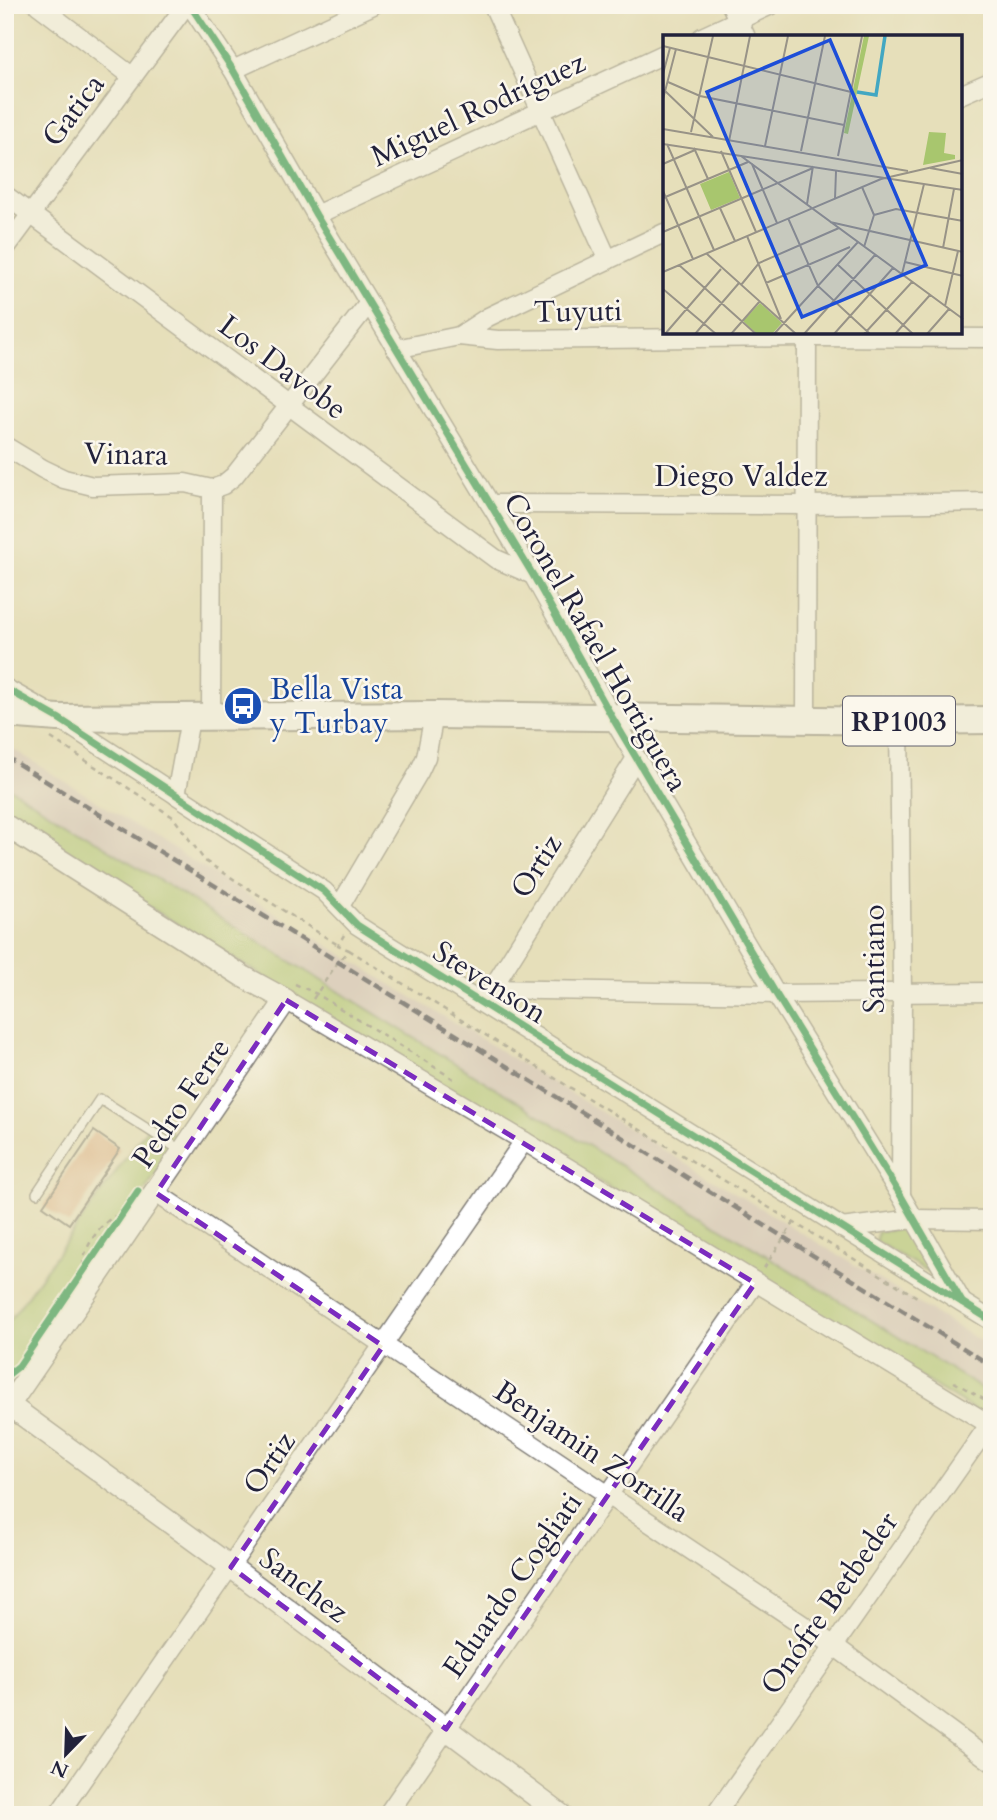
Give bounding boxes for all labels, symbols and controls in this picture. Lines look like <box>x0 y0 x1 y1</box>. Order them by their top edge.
inset map <box>663 35 962 334</box>
street label: Miguel Rodríguez <box>364 42 593 177</box>
street label: Gatica <box>33 65 114 155</box>
street label: Tuyuti <box>533 290 623 333</box>
street label: Los Davobe <box>210 306 355 429</box>
street label: Vinara <box>83 433 169 476</box>
street label: Diego Valdez <box>654 456 828 497</box>
street label: Coronel Rafael Hortiguera <box>493 485 698 799</box>
place label: Bella Vista y Turbay <box>269 669 403 744</box>
bus stop icon: Bella Vista y Turbay <box>222 685 264 727</box>
road number: RP1003 <box>843 696 955 746</box>
street label: Ortiz <box>501 826 572 906</box>
street label: Santiano <box>854 904 895 1014</box>
street label: Stevenson <box>425 931 555 1034</box>
street label: Pedro Ferre <box>123 1030 240 1176</box>
street label: Benjamin Zorrilla <box>486 1371 698 1532</box>
street label: Ortiz <box>233 1423 306 1503</box>
street label: Eduardo Cogliati <box>433 1484 592 1686</box>
street label: Onófre Betbeder <box>751 1504 908 1703</box>
street label: Sanchez <box>251 1538 357 1633</box>
north arrow <box>32 1718 102 1788</box>
text: N <box>47 1753 72 1784</box>

